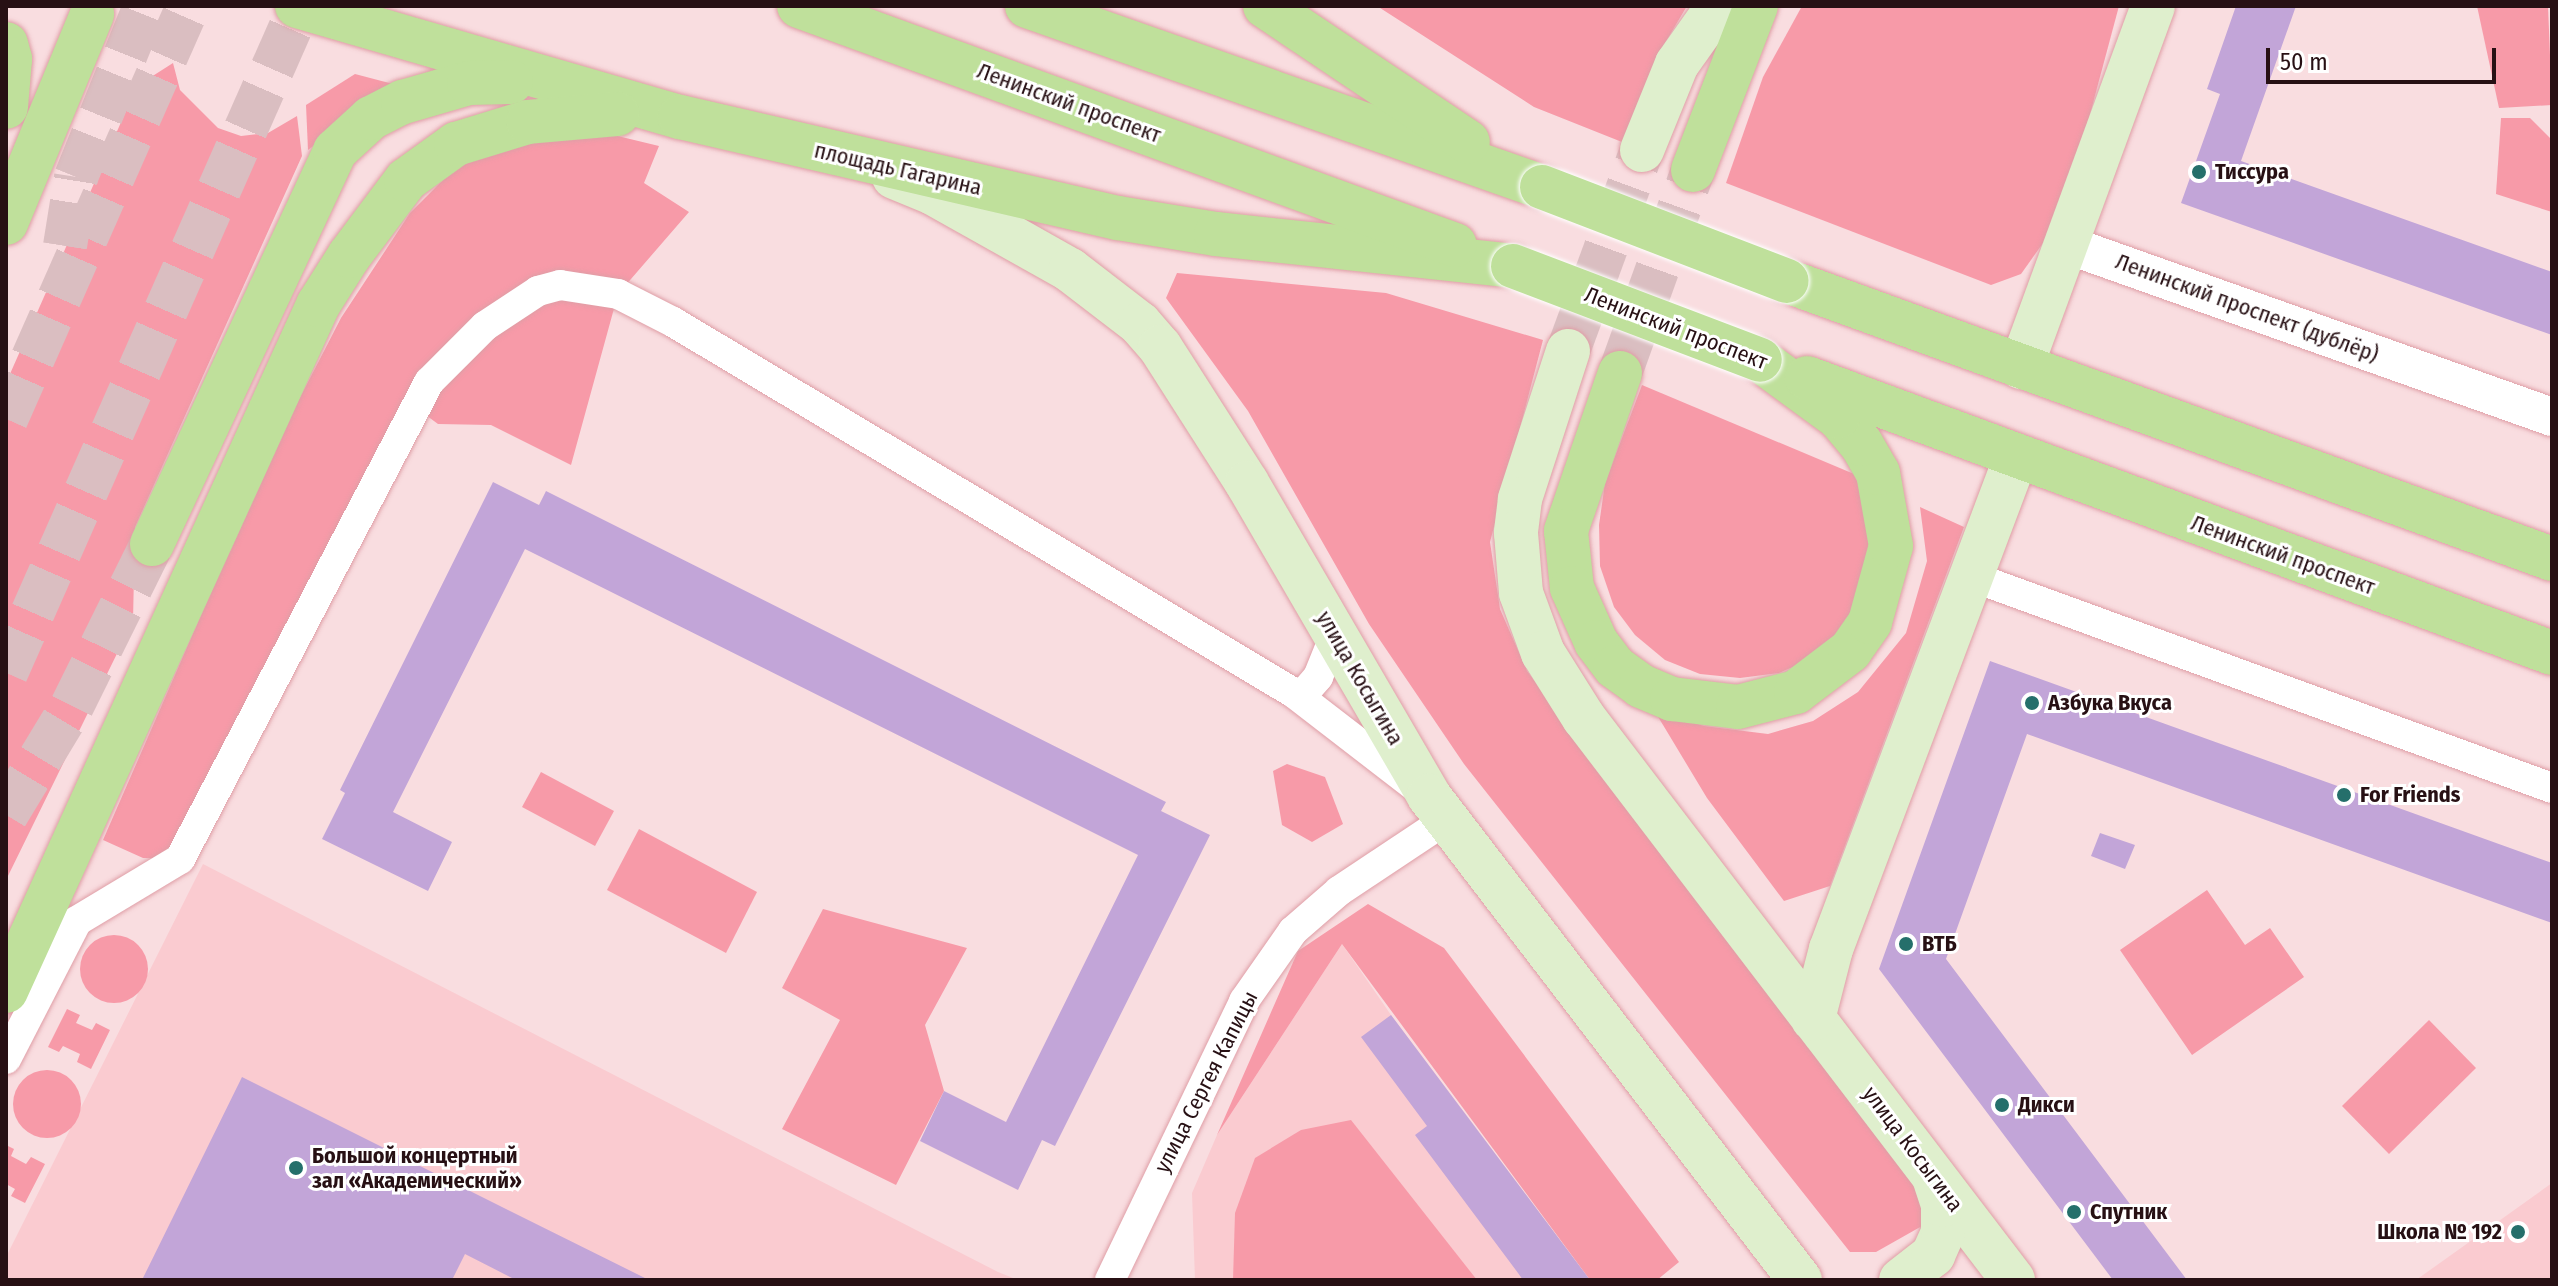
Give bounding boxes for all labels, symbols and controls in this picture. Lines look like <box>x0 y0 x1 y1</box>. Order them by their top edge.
scale bar <box>2270 32 2500 82</box>
text: 50 m <box>2280 48 2328 76</box>
street label: Ленинский проспект <box>973 57 1165 149</box>
street label: площадь Гагарина <box>812 137 984 201</box>
place label: Тиссура <box>2215 159 2289 185</box>
marker: Тиссура <box>2190 163 2208 181</box>
street label: Ленинский проспект (дублёр) <box>2112 248 2382 368</box>
street label: Ленинский проспект <box>1581 281 1771 375</box>
street label: Ленинский проспект <box>2187 509 2379 601</box>
street label: улица Косыгина <box>1311 606 1409 750</box>
place label: Азбука Вкуса <box>2048 690 2172 716</box>
marker: Азбука Вкуса <box>2023 694 2041 712</box>
place label: For Friends <box>2360 782 2460 808</box>
marker: For Friends <box>2335 786 2353 804</box>
place label: ВТБ <box>1922 931 1957 957</box>
marker: ВТБ <box>1897 935 1915 953</box>
street label: улица Сергея Капицы <box>1149 987 1263 1177</box>
street label: улица Косыгина <box>1857 1081 1969 1217</box>
place label: Дикси <box>2018 1092 2075 1118</box>
marker: Дикси <box>1993 1096 2011 1114</box>
place label: Большой концертный зал «Академический» <box>312 1142 522 1194</box>
marker: Большой концертный зал «Академический» <box>287 1159 305 1177</box>
place label: Спутник <box>2090 1199 2167 1225</box>
marker: Спутник <box>2065 1203 2083 1221</box>
place label: Школа № 192 <box>2377 1219 2502 1245</box>
marker: Школа № 192 <box>2509 1223 2527 1241</box>

